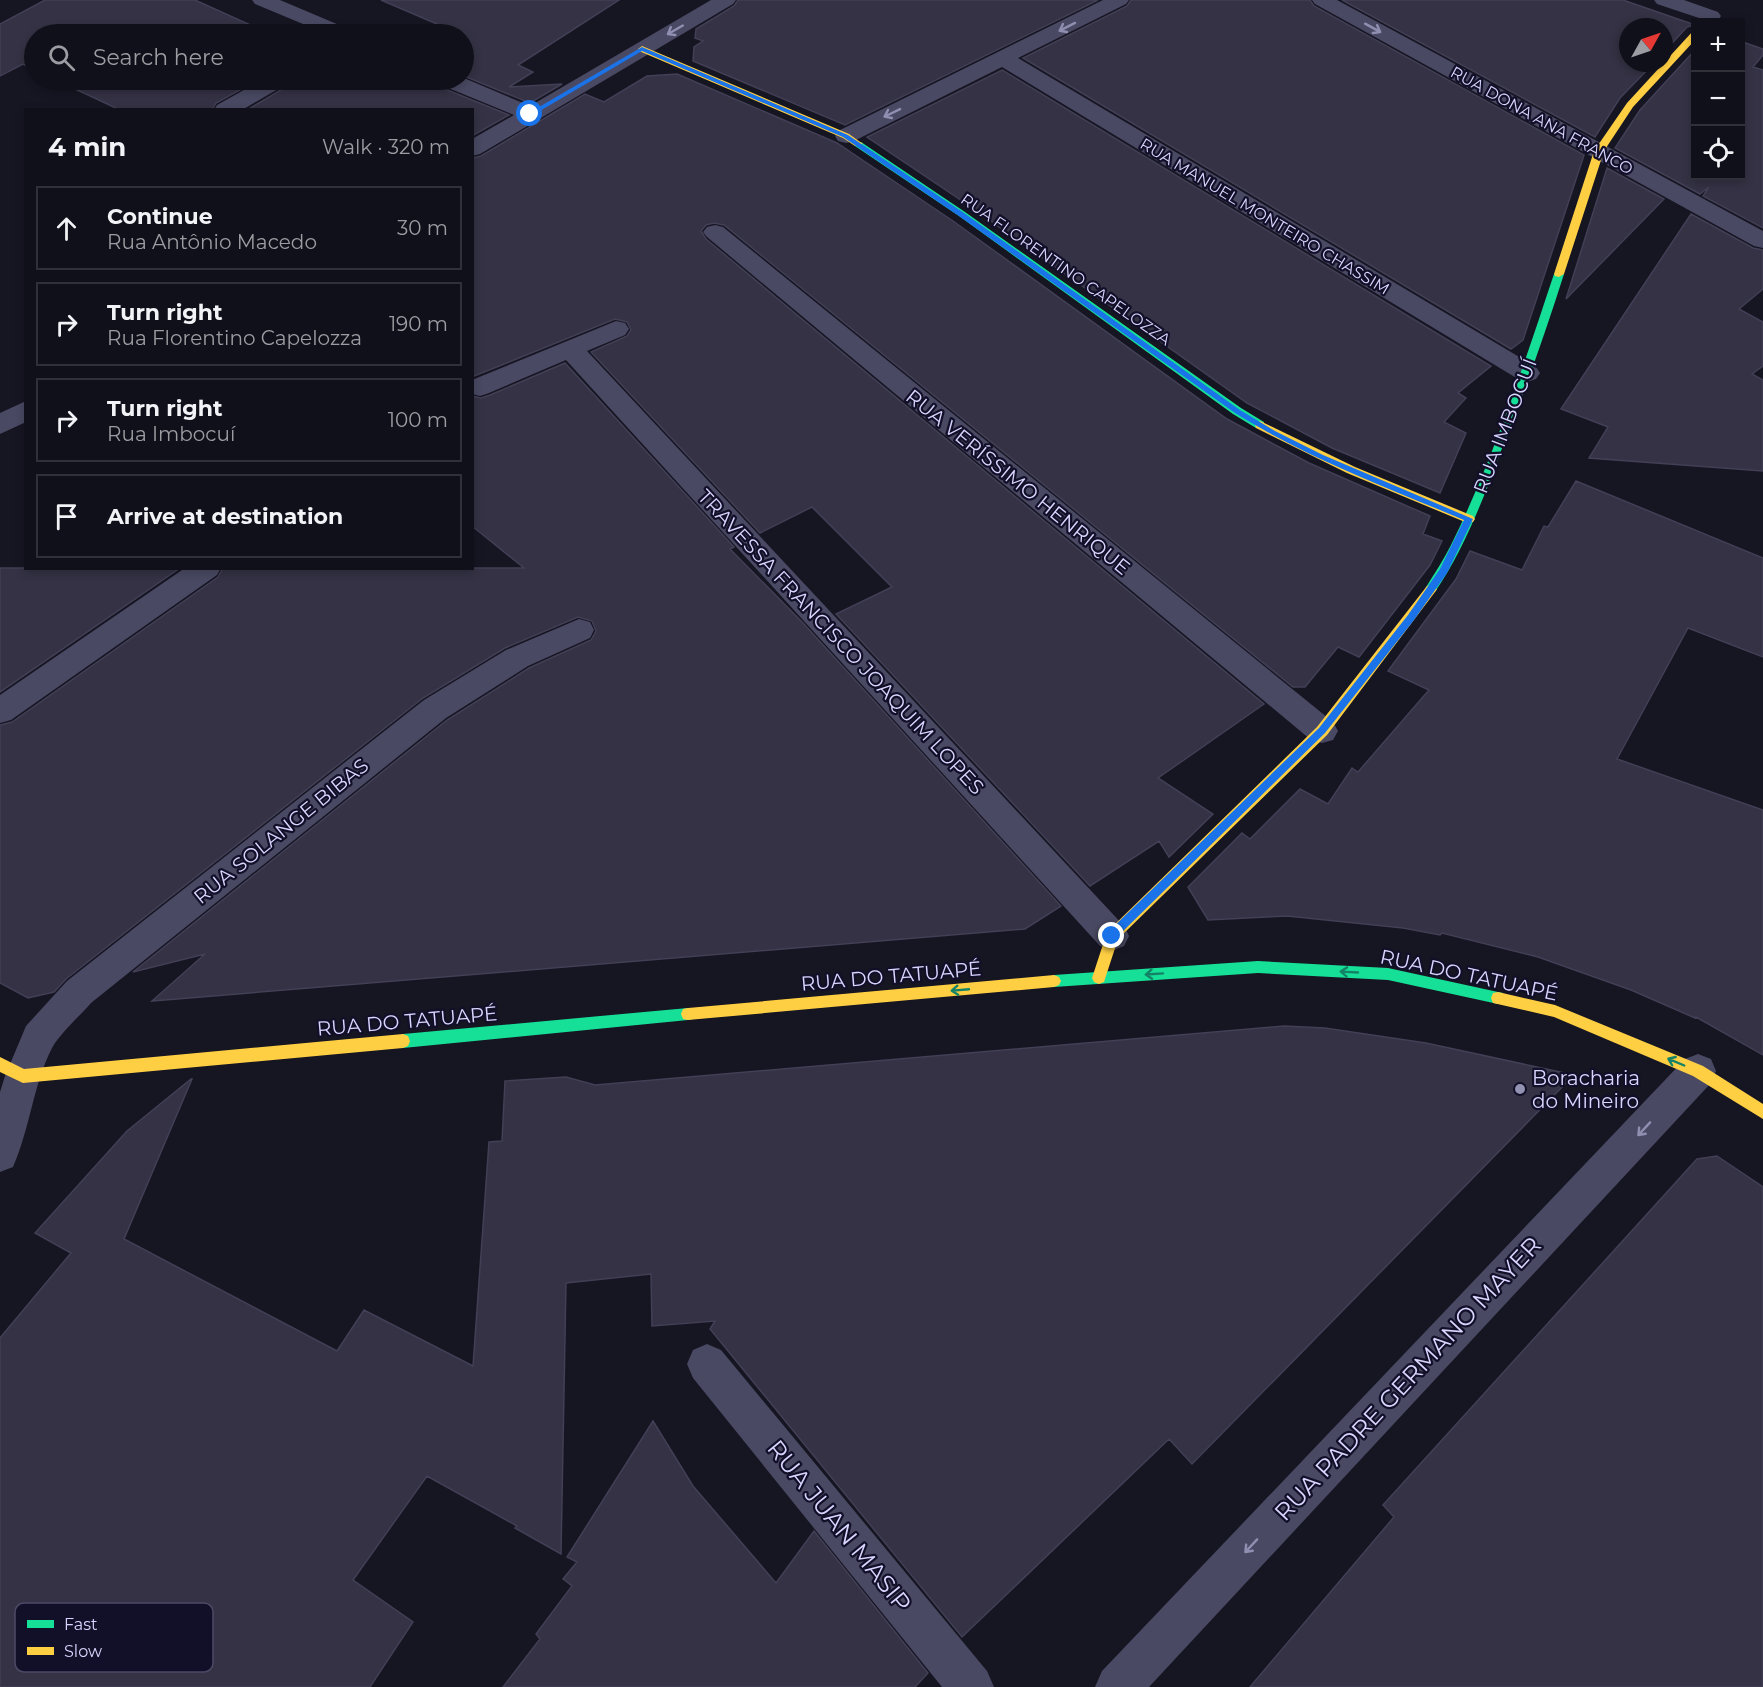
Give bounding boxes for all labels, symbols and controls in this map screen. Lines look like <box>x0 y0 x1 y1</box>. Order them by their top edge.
north arrow <box>1619 18 1673 72</box>
map controls <box>1691 18 1745 180</box>
button: + <box>1691 18 1745 72</box>
one-way arrow <box>1058 22 1076 33</box>
one-way arrow <box>1364 23 1382 34</box>
search box <box>24 24 474 90</box>
one-way arrow <box>667 24 684 36</box>
icon: search <box>45 41 78 74</box>
text: Search here <box>93 44 224 71</box>
street label: RUA DONA ANA FRANCO <box>1447 62 1636 179</box>
button: − <box>1691 72 1745 126</box>
route start <box>516 100 542 126</box>
one-way arrow <box>883 108 901 120</box>
button: locate <box>1691 126 1745 180</box>
text: 4 min <box>48 131 126 163</box>
street label: RUA MANUEL MONTEIRO CHASSIM <box>1137 134 1393 299</box>
text: Walk · 320 m <box>322 135 450 159</box>
street label: RUA FLORENTINO CAPELOZZA <box>957 189 1175 350</box>
text: Continue <box>107 203 213 230</box>
icon: ahead <box>50 212 83 245</box>
text: 30 m <box>397 216 448 240</box>
text: Rua Antônio Macedo <box>107 230 317 254</box>
text: Turn right <box>107 299 222 326</box>
icon: right <box>50 308 83 341</box>
text: 190 m <box>389 312 448 336</box>
text: Rua Florentino Capelozza <box>107 326 362 350</box>
street label: RUA IMBOCUÍ <box>1468 354 1542 497</box>
street label: RUA VERÍSSIMO HENRIQUE <box>901 384 1135 580</box>
text: Turn right <box>107 395 222 422</box>
icon: right <box>50 404 83 437</box>
text: 100 m <box>388 408 448 432</box>
text: Rua Imbocuí <box>107 422 235 446</box>
street label: TRAVESSA FRANCISCO JOAQUIM LOPES <box>693 484 989 800</box>
icon: arrive <box>50 500 83 533</box>
text: Arrive at destination <box>107 503 343 530</box>
street label: RUA SOLANGE BIBAS <box>189 753 373 909</box>
route end <box>1098 922 1124 948</box>
street label: RUA DO TATUAPÉ <box>1378 944 1560 1006</box>
street label: RUA DO TATUAPÉ <box>800 956 982 996</box>
one-way arrow <box>1339 967 1359 978</box>
one-way arrow <box>1145 969 1164 980</box>
one-way arrow <box>950 985 970 996</box>
street label: RUA DO TATUAPÉ <box>316 1001 498 1041</box>
one-way arrow <box>1668 1056 1686 1067</box>
place label: Boracharia do Mineiro <box>1532 1066 1640 1113</box>
marker: Boracharia do Mineiro <box>1513 1082 1527 1096</box>
one-way arrow <box>1637 1121 1651 1136</box>
street label: RUA PADRE GERMANO MAYER <box>1268 1231 1547 1527</box>
street label: RUA JUAN MASIP <box>761 1434 918 1617</box>
one-way arrow <box>1244 1538 1258 1553</box>
legend <box>15 1603 213 1672</box>
text: Fast <box>64 1615 98 1634</box>
text: Slow <box>64 1642 102 1661</box>

